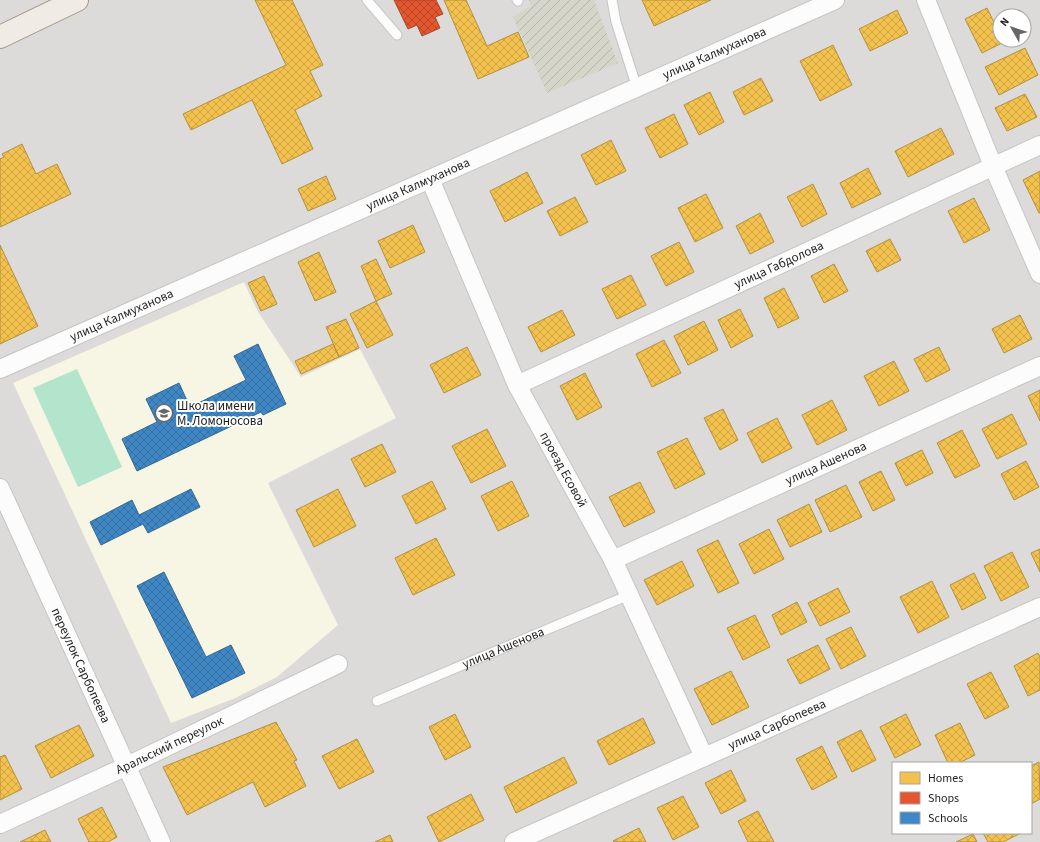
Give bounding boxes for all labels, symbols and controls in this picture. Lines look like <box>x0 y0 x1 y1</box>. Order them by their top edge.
north arrow <box>992 8 1032 48</box>
text: N <box>996 14 1013 30</box>
street label: улица Калмуханова <box>660 23 769 84</box>
street label: улица Калмуханова <box>363 153 473 215</box>
street label: улица Габдолова <box>731 237 826 293</box>
street label: улица Калмуханова <box>67 284 176 346</box>
place label: Школа имени М. Ломоносова <box>177 397 263 430</box>
school or university icon: Школа имени М. Ломоносова <box>154 403 174 423</box>
street label: проезд Есовой <box>535 428 591 511</box>
street label: улица Ашенова <box>782 437 870 490</box>
street label: переулок Сарбопеева <box>47 605 115 726</box>
street label: улица Ашенова <box>459 623 547 673</box>
street label: улица Сарбопеева <box>725 695 829 754</box>
street label: Аральский переулок <box>113 711 227 779</box>
legend <box>892 762 1032 834</box>
text: Homes <box>928 770 963 787</box>
text: Shops <box>928 790 959 807</box>
text: Schools <box>928 810 968 827</box>

